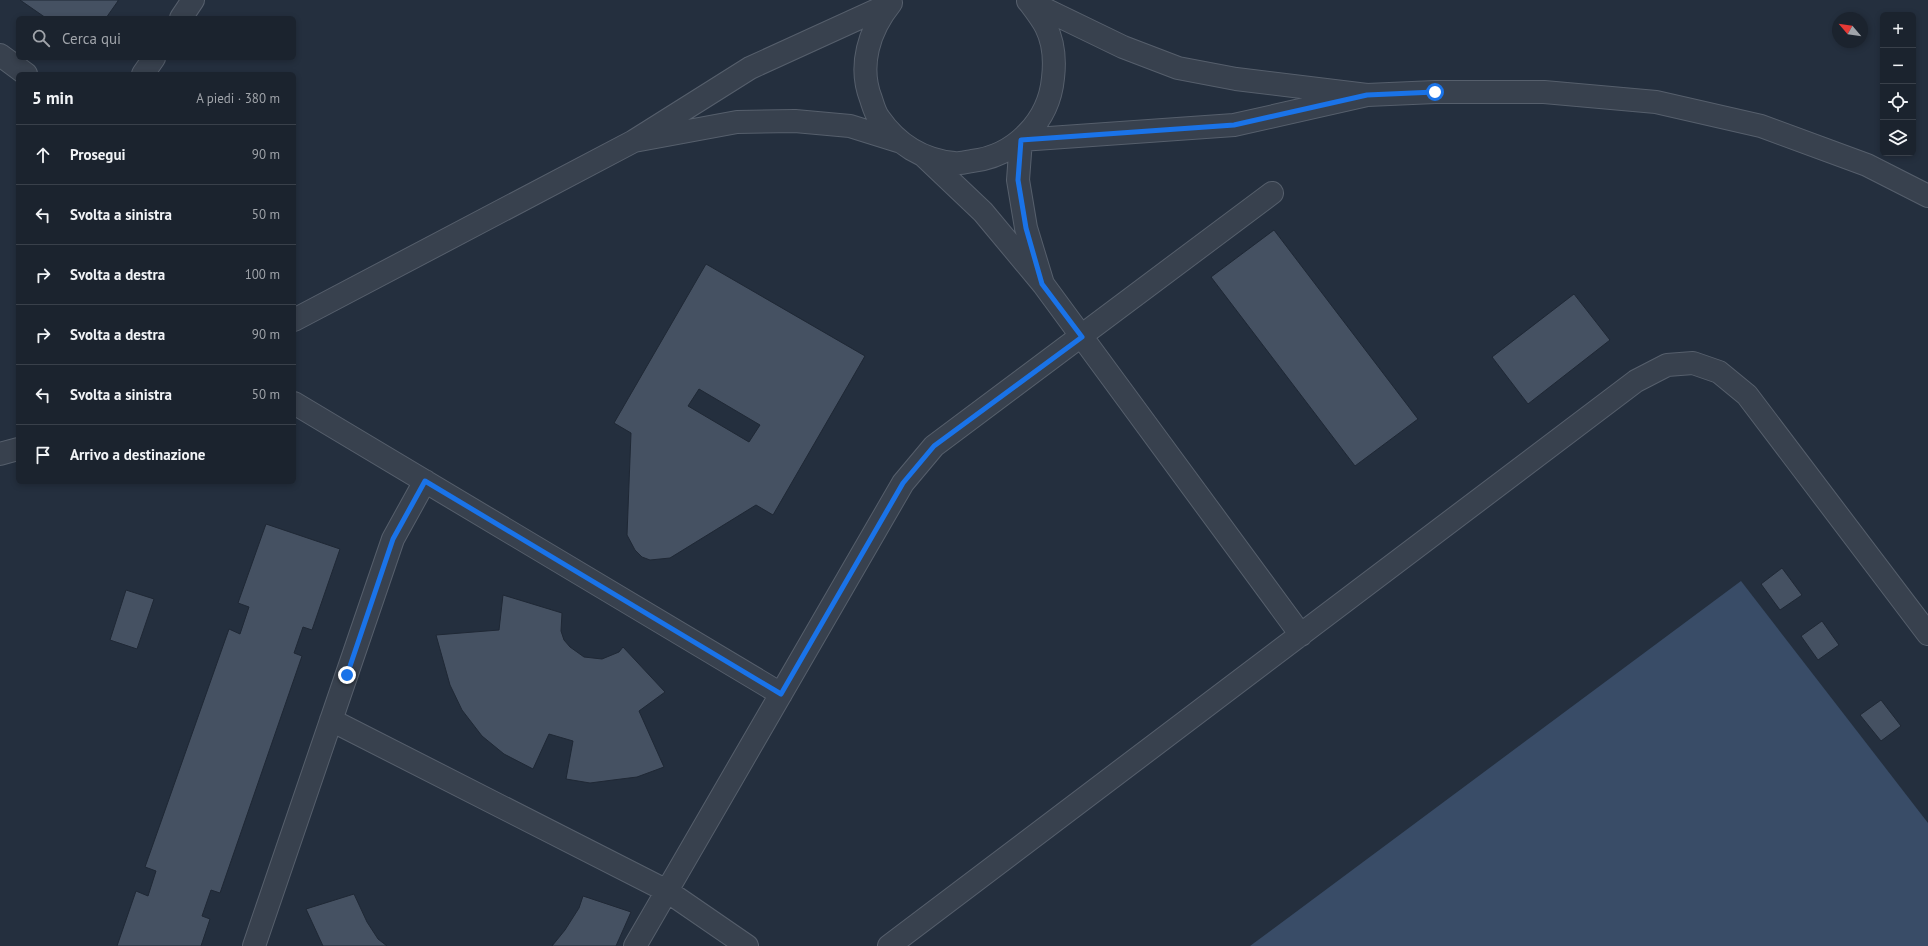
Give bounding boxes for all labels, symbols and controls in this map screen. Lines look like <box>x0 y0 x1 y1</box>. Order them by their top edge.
north arrow <box>1832 12 1868 48</box>
map controls <box>1880 12 1916 156</box>
button: + <box>1880 12 1916 48</box>
search box <box>16 16 296 60</box>
icon: search <box>30 27 52 49</box>
text: Cerca qui <box>62 29 121 48</box>
button: − <box>1880 48 1916 84</box>
route start <box>1426 83 1444 101</box>
button: locate <box>1880 84 1916 120</box>
text: 5 min <box>32 87 73 109</box>
text: A piedi · 380 m <box>196 90 280 107</box>
button: layers <box>1880 120 1916 156</box>
icon: ahead <box>32 144 54 166</box>
text: Prosegui <box>70 145 126 164</box>
text: 90 m <box>252 146 280 163</box>
icon: left <box>32 204 54 226</box>
text: Svolta a sinistra <box>70 205 172 224</box>
text: 50 m <box>252 206 280 223</box>
icon: right <box>32 264 54 286</box>
text: Svolta a destra <box>70 265 165 284</box>
text: 100 m <box>245 266 280 283</box>
icon: right <box>32 324 54 346</box>
text: Svolta a destra <box>70 325 165 344</box>
text: 90 m <box>252 326 280 343</box>
icon: left <box>32 384 54 406</box>
text: Svolta a sinistra <box>70 385 172 404</box>
text: 50 m <box>252 386 280 403</box>
icon: arrive <box>32 444 54 466</box>
text: Arrivo a destinazione <box>70 445 205 464</box>
route end <box>338 666 356 684</box>

